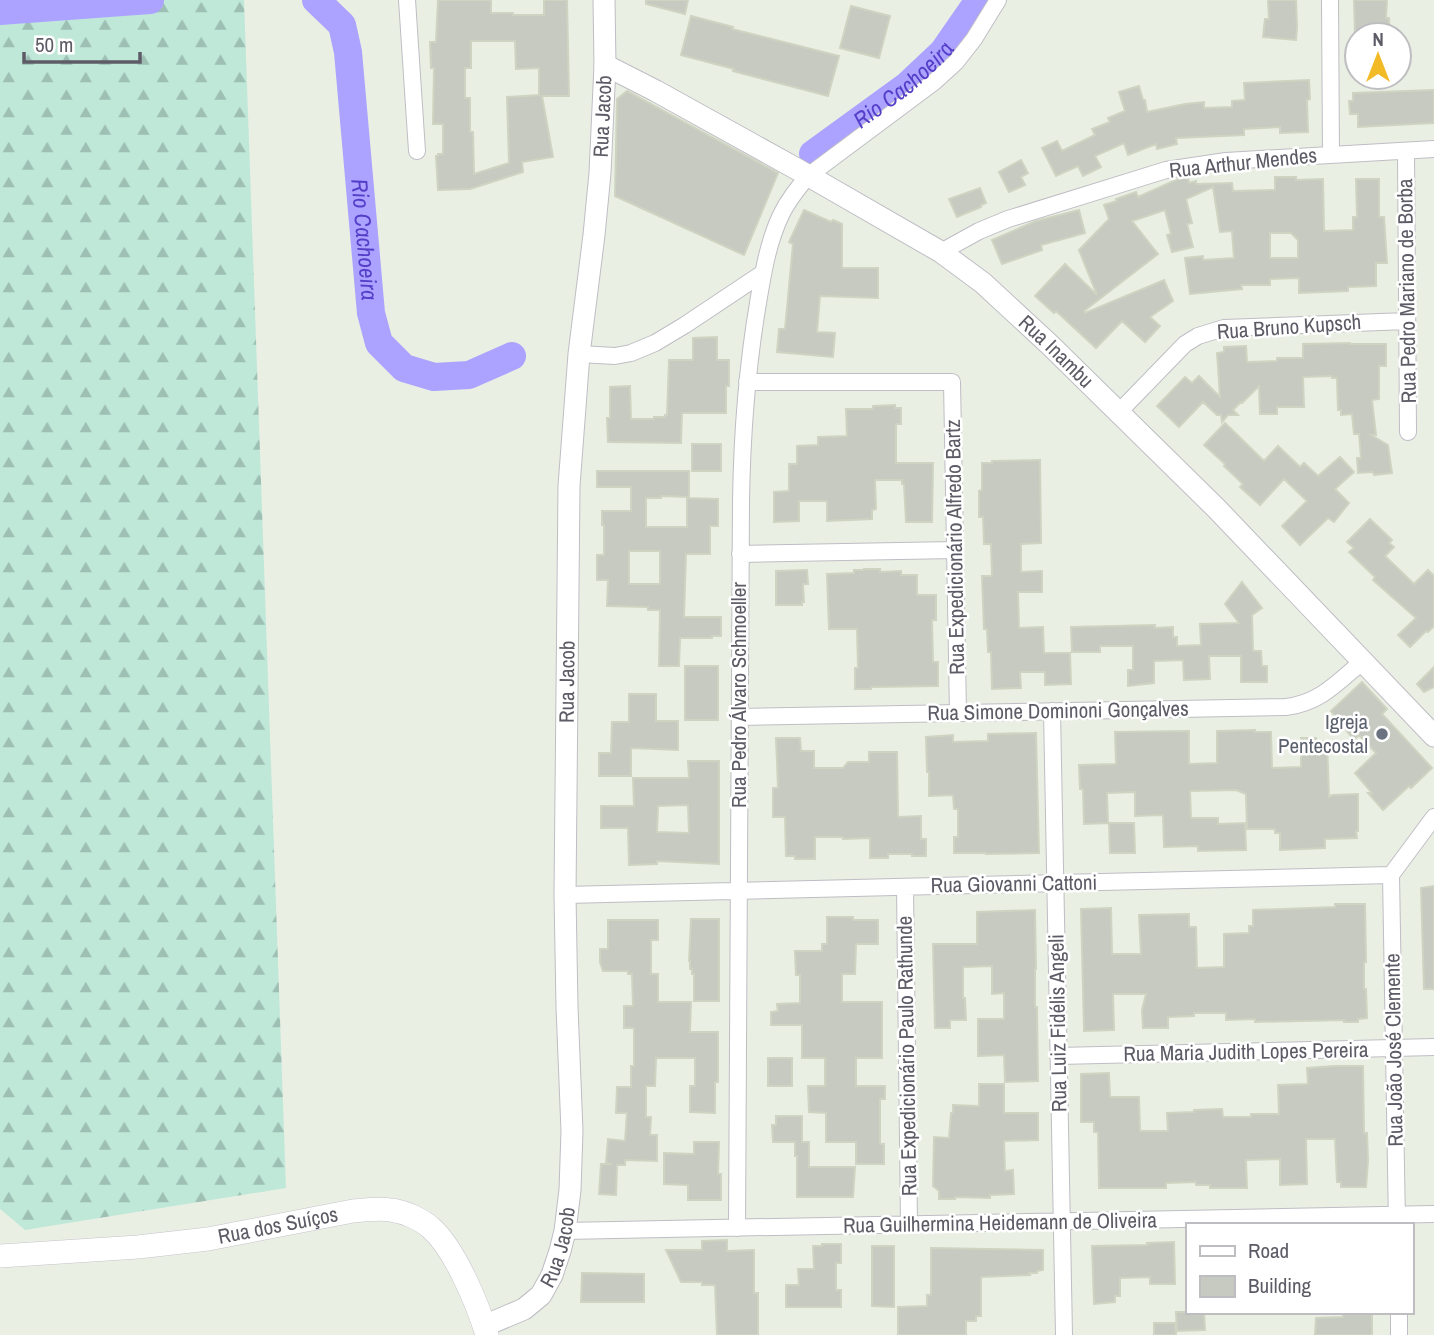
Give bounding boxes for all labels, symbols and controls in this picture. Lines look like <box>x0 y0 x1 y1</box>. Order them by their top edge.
scale bar <box>24 21 140 65</box>
north arrow <box>1343 21 1413 91</box>
text: N <box>1372 26 1384 52</box>
text: 50 m <box>35 30 73 59</box>
water label: Rio Cachoeira <box>847 35 961 135</box>
street label: Rua Jacob <box>586 75 619 158</box>
street label: Rua Arthur Mendes <box>1168 140 1318 185</box>
water label: Rio Cachoeira <box>344 178 386 301</box>
street label: Rua Pedro Mariano de Borba <box>1390 178 1423 404</box>
street label: Rua Bruno Kupsch <box>1216 307 1362 346</box>
street label: Rua Inambu <box>1013 308 1100 394</box>
street label: Rua Expedicionário Alfredo Bartz <box>938 419 971 675</box>
street label: Rua Pedro Álvaro Schmoeller <box>724 582 753 808</box>
street label: Rua Jacob <box>552 640 581 723</box>
street label: Rua Simone Dominoni Gonçalves <box>927 694 1189 727</box>
place label: Igreja Pentecostal <box>1278 707 1368 760</box>
marker: Igreja Pentecostal <box>1374 726 1390 742</box>
street label: Rua Giovanni Cattoni <box>930 868 1098 899</box>
street label: Rua Expedicionário Paulo Rathunde <box>890 916 923 1196</box>
street label: Rua Luiz Fidélis Angeli <box>1041 934 1074 1112</box>
street label: Rua João José Clemente <box>1377 953 1410 1147</box>
street label: Rua Maria Judith Lopes Pereira <box>1123 1035 1369 1068</box>
street label: Rua dos Suíços <box>215 1199 340 1251</box>
street label: Rua Jacob <box>533 1205 582 1293</box>
street label: Rua Guilhermina Heidemann de Oliveira <box>843 1205 1158 1240</box>
legend <box>1186 1223 1413 1314</box>
text: Road <box>1248 1236 1289 1265</box>
text: Building <box>1248 1271 1312 1300</box>

